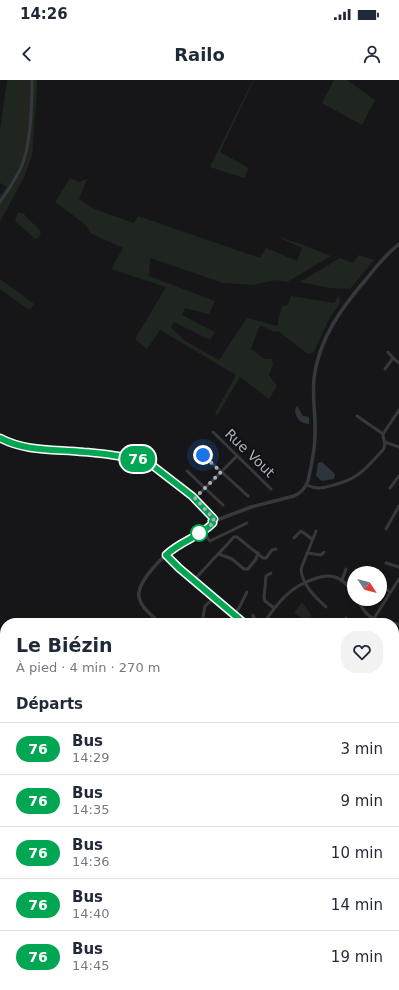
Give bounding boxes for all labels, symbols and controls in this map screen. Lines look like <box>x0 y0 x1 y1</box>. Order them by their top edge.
text: 14:26 <box>20 5 68 23</box>
icon: back <box>16 43 38 65</box>
icon: person <box>361 43 383 65</box>
text: Railo <box>174 44 225 65</box>
street label: Rue Vout <box>222 426 278 481</box>
your location <box>193 445 213 465</box>
line badge: 76 <box>120 446 156 472</box>
text: 76 <box>128 451 148 467</box>
unlabelled marker <box>190 524 208 542</box>
north arrow <box>347 566 387 606</box>
map controls <box>347 566 387 606</box>
button: heart <box>341 631 383 673</box>
text: Le Biézin <box>16 634 113 656</box>
text: À pied · 4 min · 270 m <box>16 660 160 675</box>
text: Départs <box>16 695 83 713</box>
text: Bus <box>72 732 103 750</box>
text: 3 min <box>340 740 383 758</box>
text: 76 <box>28 741 48 757</box>
text: 14:29 <box>72 750 109 765</box>
text: Bus <box>72 784 103 802</box>
text: 9 min <box>340 792 383 810</box>
text: 76 <box>28 793 48 809</box>
text: 14:35 <box>72 802 109 817</box>
text: Bus <box>72 836 103 854</box>
text: 10 min <box>331 844 383 862</box>
text: 76 <box>28 845 48 861</box>
text: 14:36 <box>72 854 109 869</box>
text: Bus <box>72 888 103 906</box>
text: 14 min <box>331 896 383 914</box>
text: 76 <box>28 897 48 913</box>
text: 14:40 <box>72 906 109 921</box>
text: Bus <box>72 940 103 958</box>
text: 19 min <box>331 948 383 966</box>
text: 76 <box>28 949 48 965</box>
text: 14:45 <box>72 958 109 973</box>

